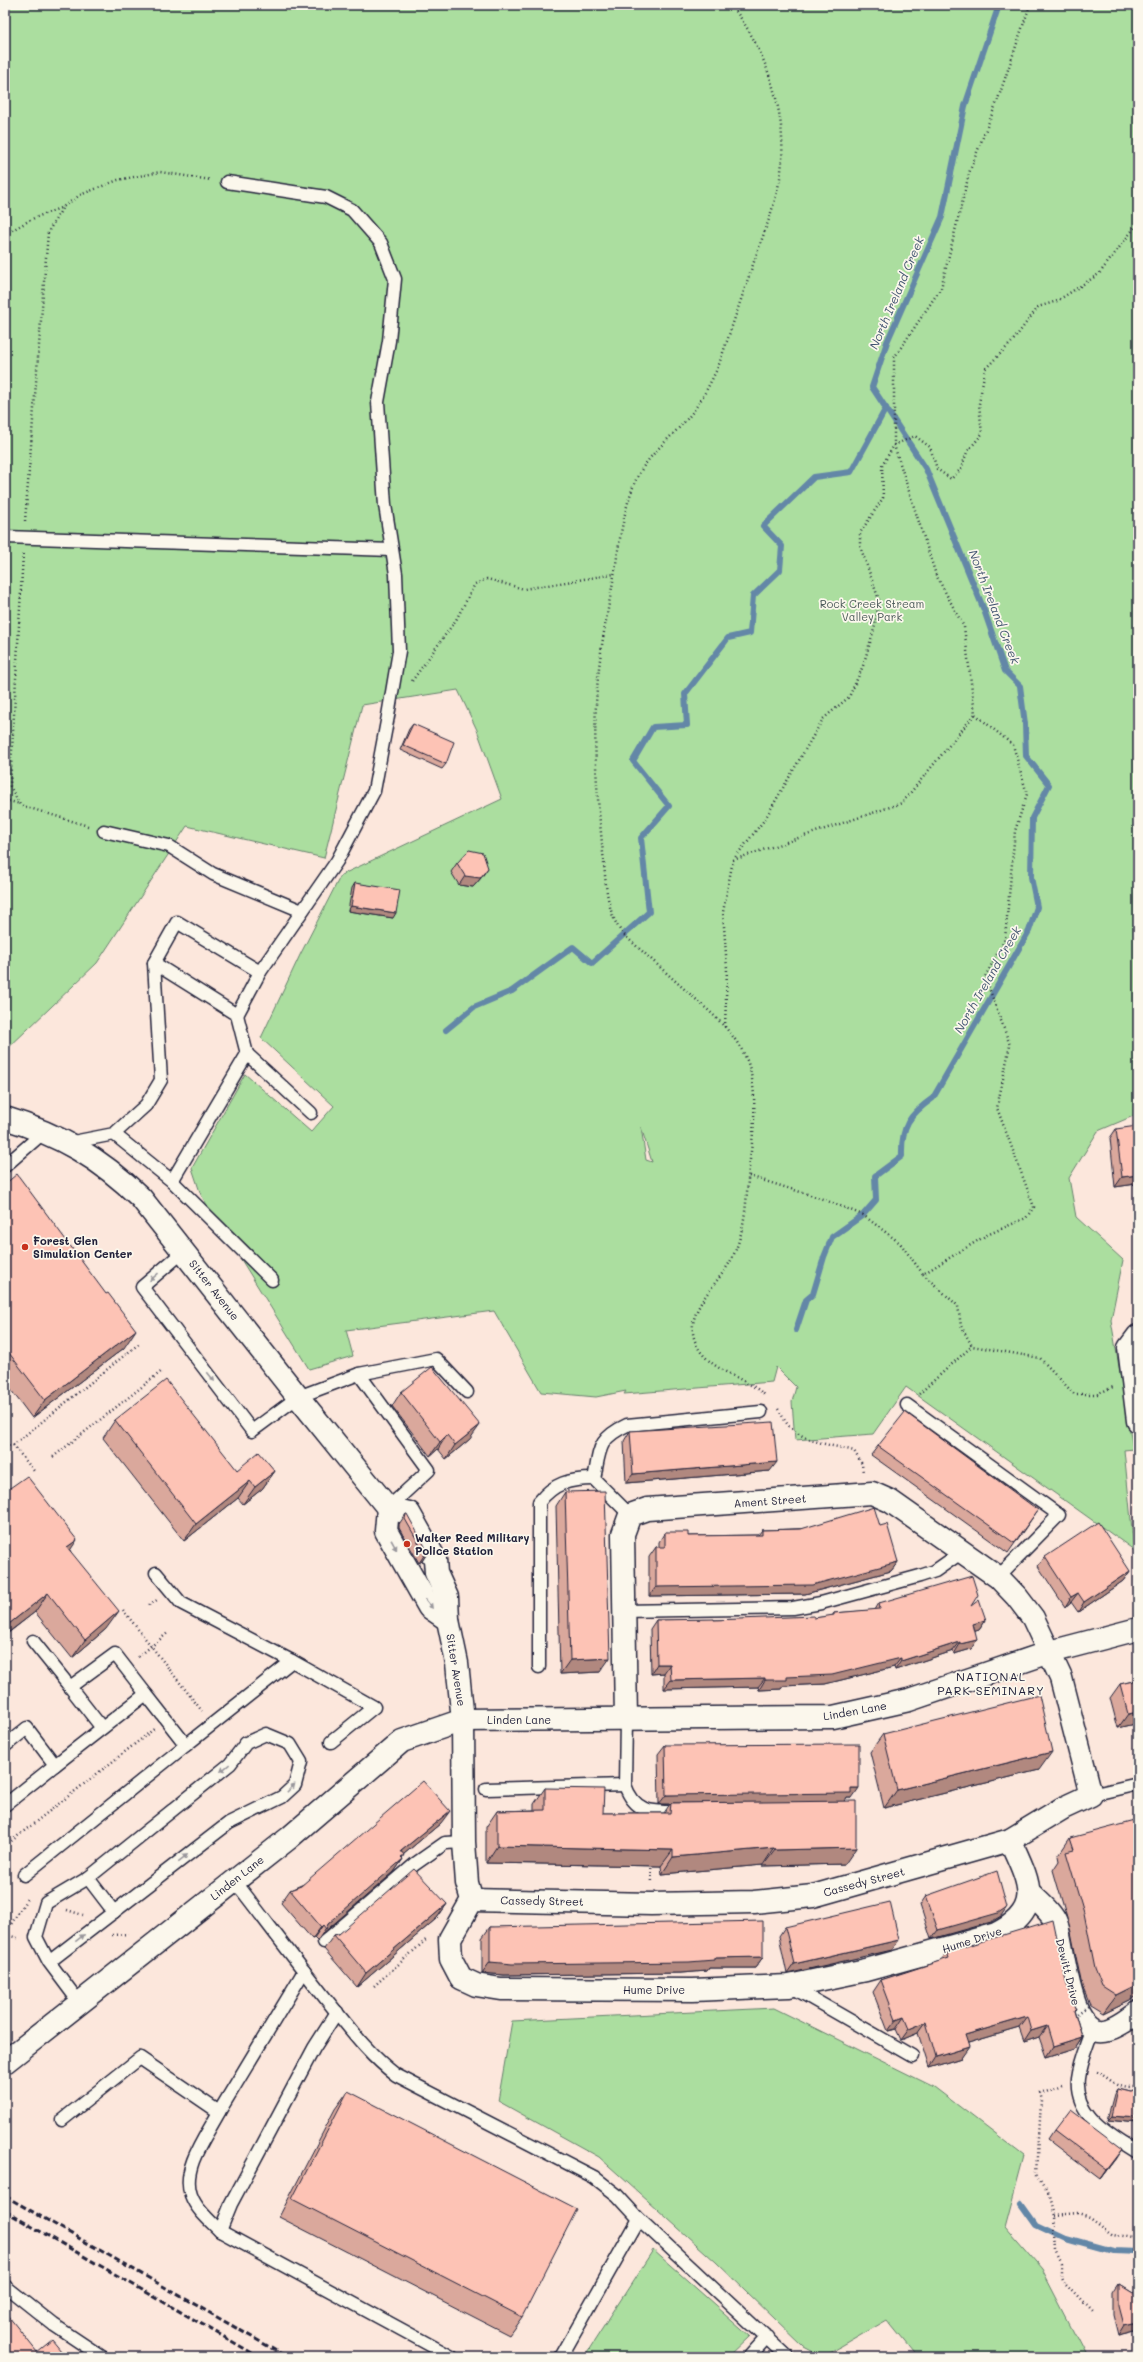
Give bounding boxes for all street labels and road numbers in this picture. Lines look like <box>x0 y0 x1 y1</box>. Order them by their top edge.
street label: Sitter Avenue <box>186 1256 243 1323</box>
street label: Ament Street <box>733 1490 807 1511</box>
street label: Sitter Avenue <box>443 1633 470 1707</box>
street label: Linden Lane <box>822 1698 888 1723</box>
street label: Linden Lane <box>487 1712 551 1727</box>
street label: Linden Lane <box>207 1852 267 1903</box>
street label: Cassedy Street <box>822 1863 906 1900</box>
street label: Cassedy Street <box>500 1892 584 1909</box>
street label: Hume Drive <box>940 1923 1004 1956</box>
street label: Dewitt Drive <box>1053 1937 1084 2007</box>
street label: Hume Drive <box>623 1982 685 1997</box>

